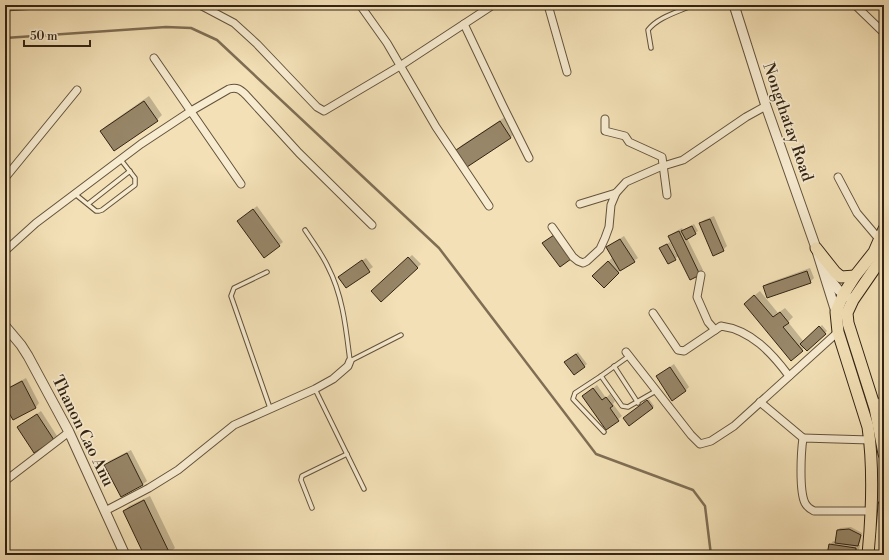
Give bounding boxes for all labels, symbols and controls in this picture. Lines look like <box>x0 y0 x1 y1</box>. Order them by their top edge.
scale bar <box>24 22 90 48</box>
text: 50 m <box>30 29 58 44</box>
street label: Nongthatay Road <box>758 60 818 184</box>
street label: Thanon Cao Anu <box>47 372 119 490</box>

